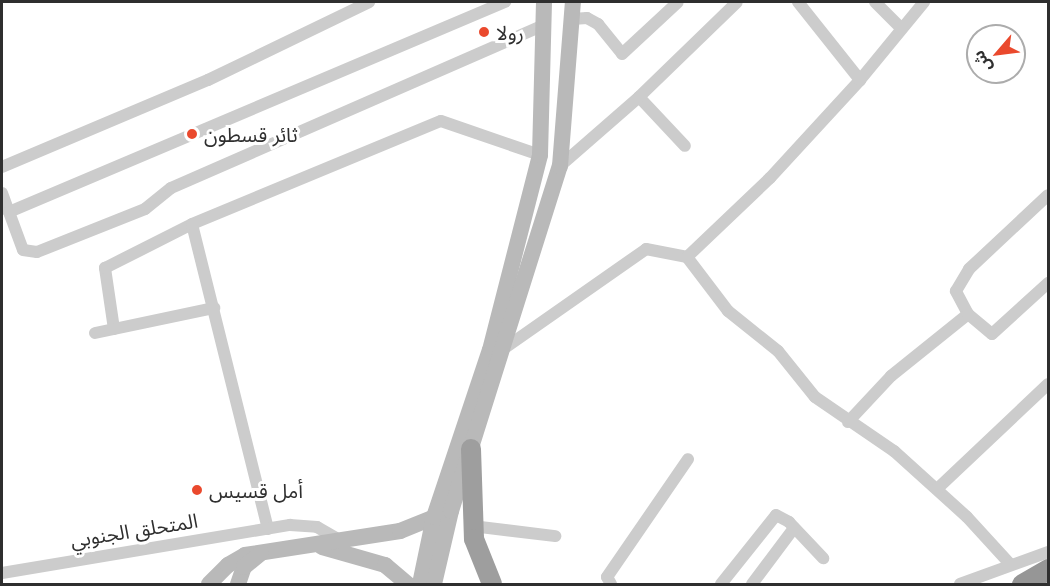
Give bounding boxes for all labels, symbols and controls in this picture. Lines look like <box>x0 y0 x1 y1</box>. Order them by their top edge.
place label: رولا <box>496 20 524 44</box>
north arrow <box>966 24 1026 84</box>
marker: رولا <box>477 25 491 39</box>
text: ش <box>968 47 996 76</box>
place label: ثائر قسطون <box>204 122 298 146</box>
marker: ثائر قسطون <box>185 127 199 141</box>
place label: أمل قسيس <box>209 478 303 502</box>
marker: أمل قسيس <box>190 483 204 497</box>
street label: المتحلق الجنوبي <box>69 508 199 552</box>

